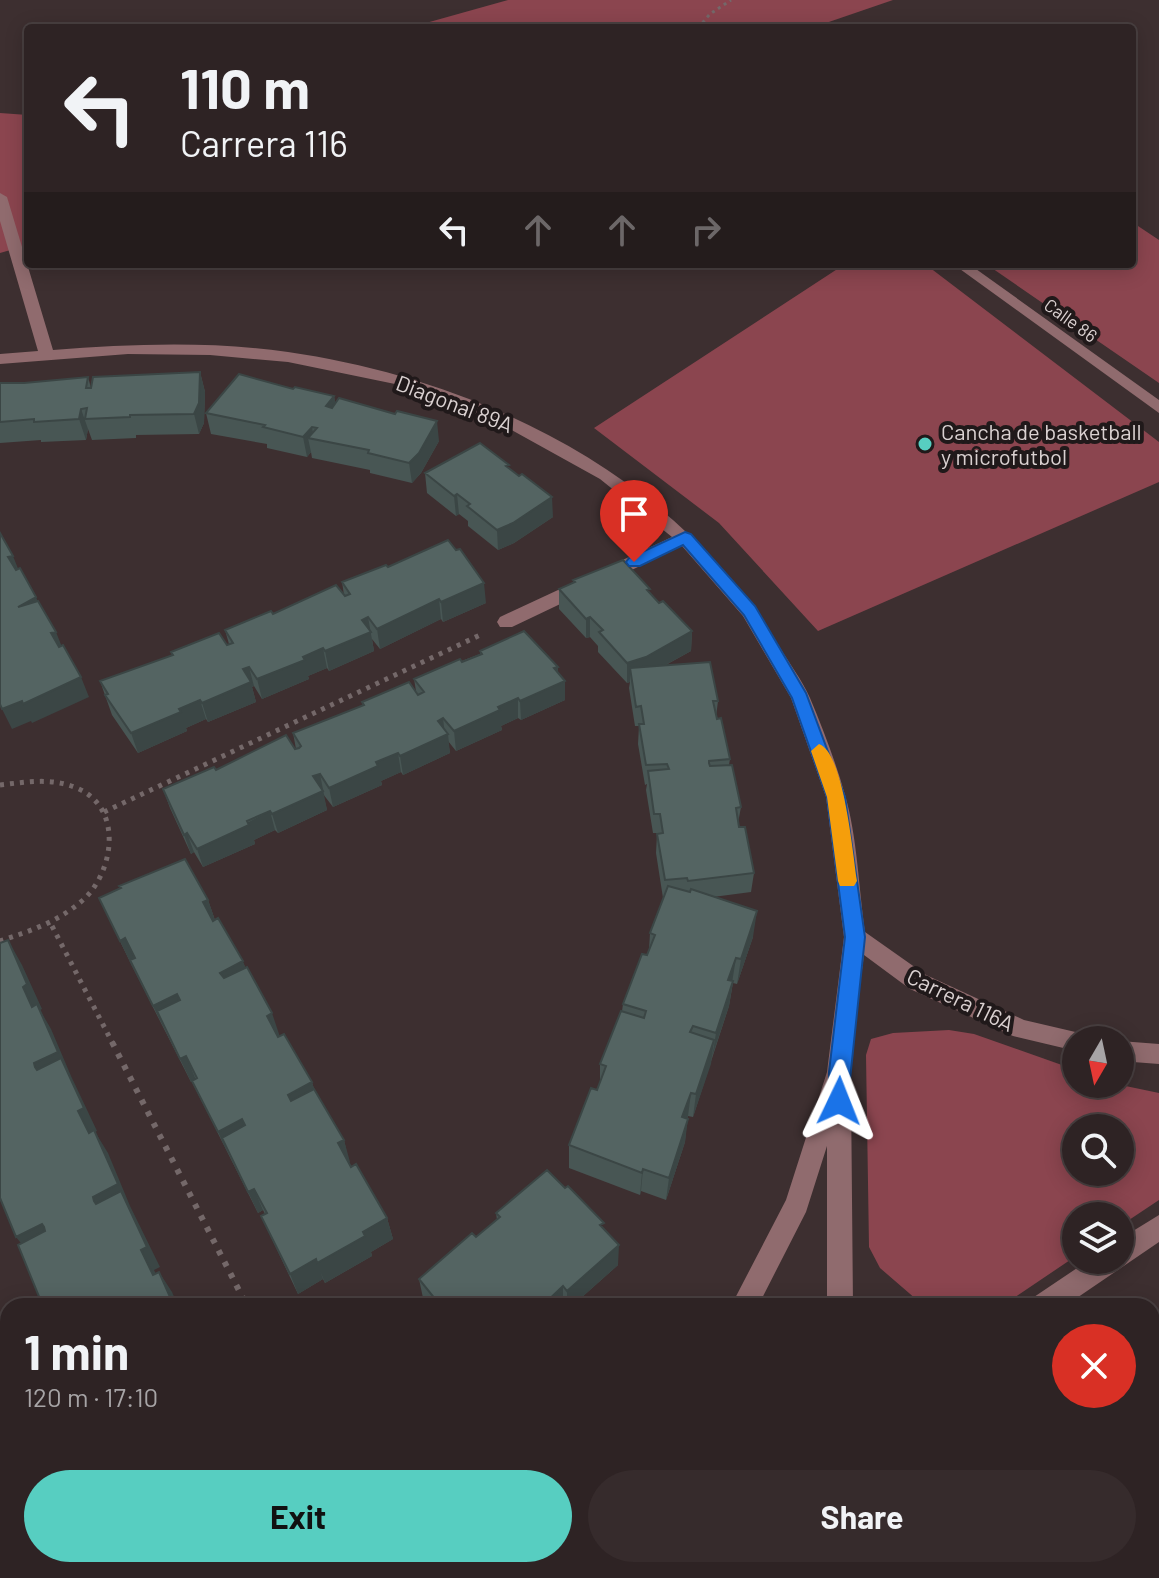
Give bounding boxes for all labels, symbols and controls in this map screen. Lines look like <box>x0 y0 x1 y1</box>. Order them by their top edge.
text: 110 m <box>180 53 310 120</box>
icon: left <box>48 56 152 160</box>
text: Carrera 116 <box>180 121 348 164</box>
icon: left <box>432 208 476 252</box>
icon: ahead <box>516 208 560 252</box>
icon: ahead <box>600 208 644 252</box>
icon: right <box>684 208 728 252</box>
street label: Calle 86 <box>1040 293 1102 347</box>
street label: Diagonal 89A <box>393 369 517 437</box>
place label: Cancha de basketball y microfutbol <box>941 418 1142 469</box>
marker: Cancha de basketball y microfutbol <box>916 435 934 453</box>
pin <box>600 480 668 562</box>
icon: arrive <box>612 492 656 536</box>
street label: Carrera 116A <box>903 962 1019 1036</box>
north arrow <box>1062 1026 1134 1098</box>
map controls <box>1062 1026 1134 1274</box>
position arrow <box>797 1059 881 1143</box>
button: search <box>1062 1114 1134 1186</box>
button: layers <box>1062 1202 1134 1274</box>
text: 1 min <box>24 1322 129 1380</box>
button: close <box>1052 1324 1136 1408</box>
text: 120 m · 17:10 <box>24 1381 158 1412</box>
button: Exit <box>24 1470 572 1562</box>
button: Share <box>588 1470 1136 1562</box>

